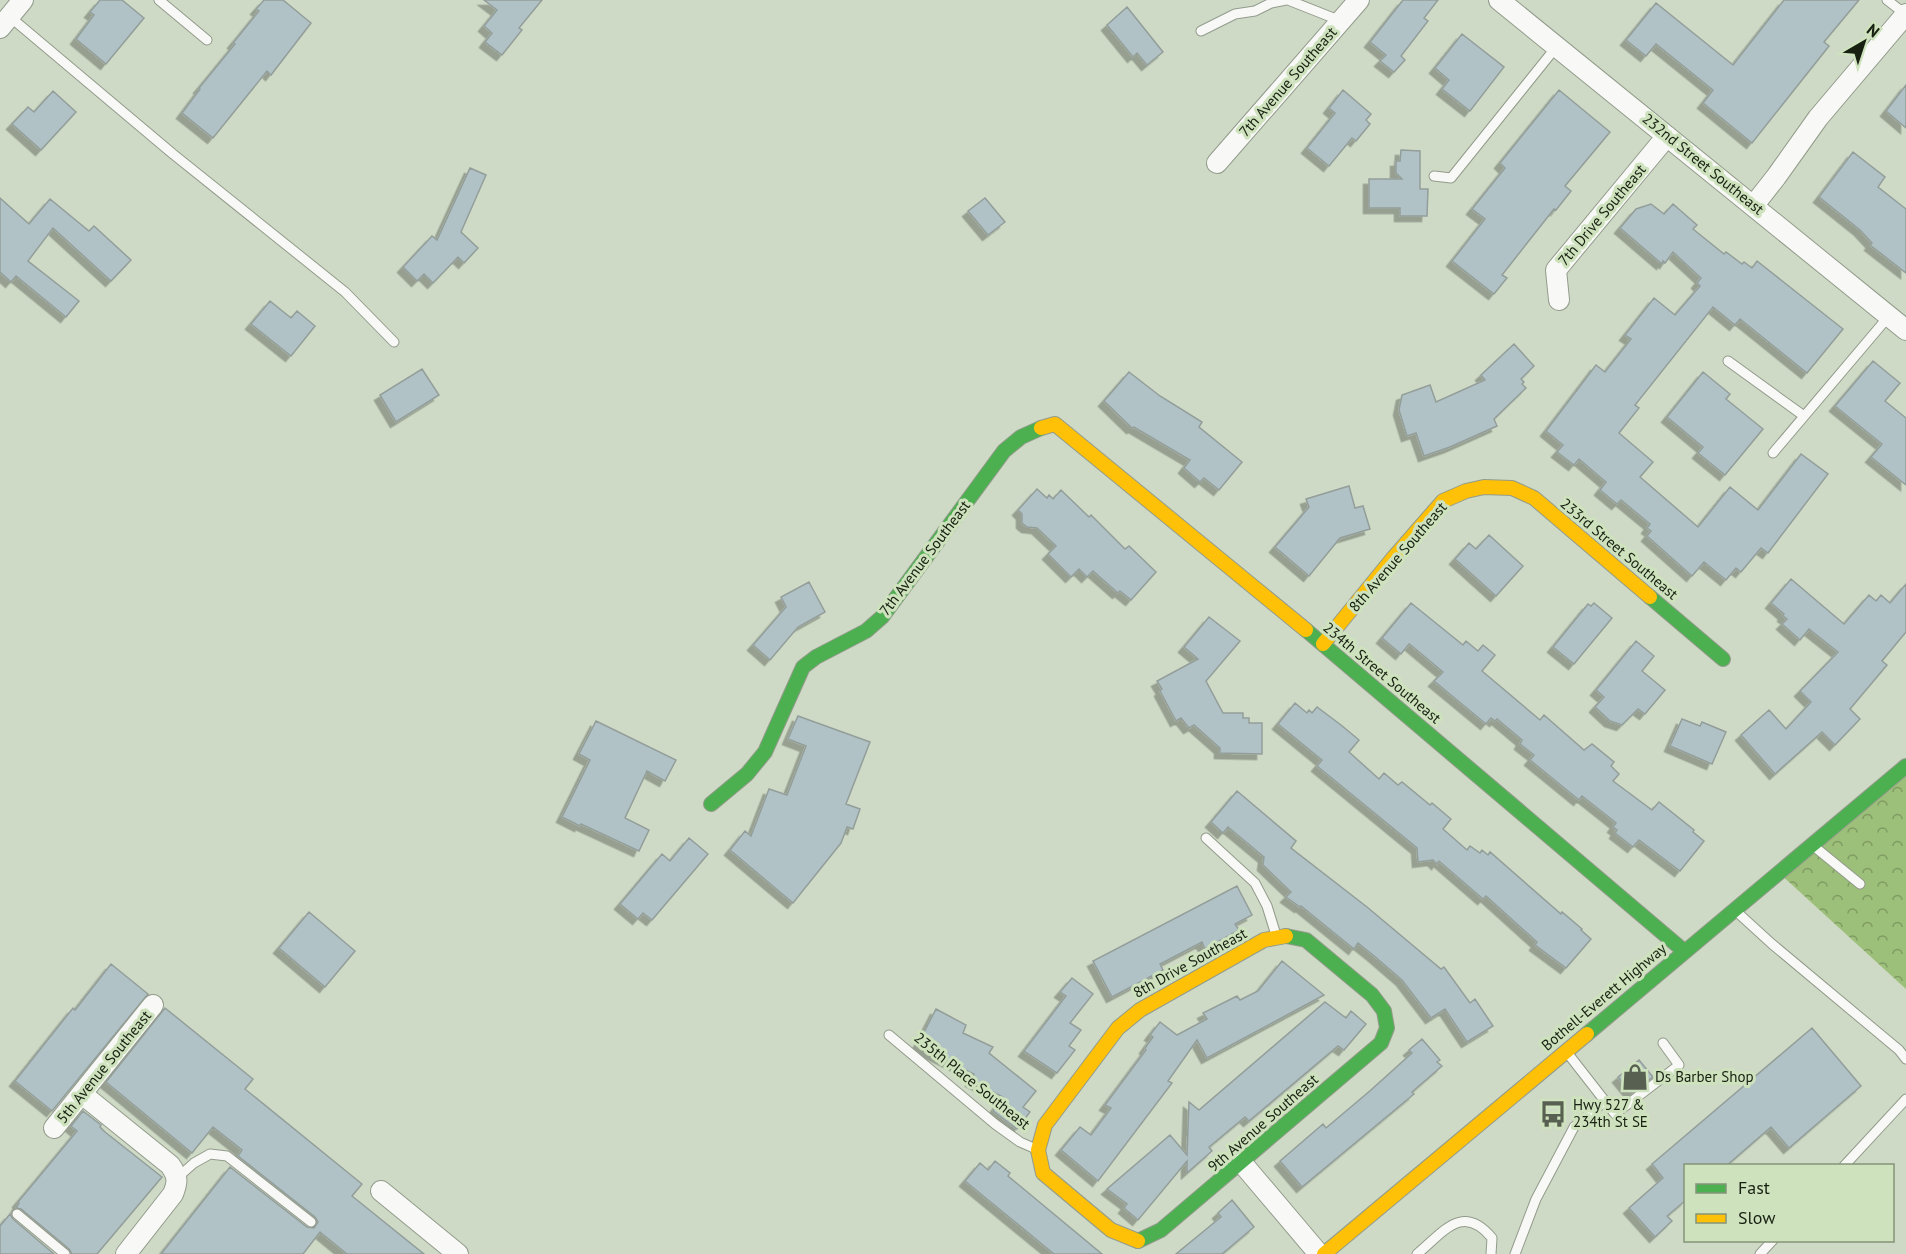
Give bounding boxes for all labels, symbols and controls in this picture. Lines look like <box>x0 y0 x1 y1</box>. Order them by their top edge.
north arrow <box>1834 12 1894 72</box>
text: N <box>1863 19 1884 41</box>
street label: 7th Avenue Southeast <box>1235 23 1340 140</box>
street label: 232nd Street Southeast <box>1639 109 1768 218</box>
street label: 7th Drive Southeast <box>1554 160 1650 269</box>
street label: 233rd Street Southeast <box>1557 494 1682 603</box>
street label: 7th Avenue Southeast <box>875 496 974 619</box>
street label: 8th Avenue Southeast <box>1345 498 1451 616</box>
street label: 234th Street Southeast <box>1320 618 1445 727</box>
street label: 8th Drive Southeast <box>1130 923 1250 1002</box>
street label: Bothell-Everett Highway <box>1537 939 1670 1054</box>
street label: 5th Avenue Southeast <box>52 1006 155 1127</box>
street label: 235th Place Southeast <box>910 1028 1034 1133</box>
shop icon: Ds Barber Shop <box>1620 1062 1650 1092</box>
place label: Ds Barber Shop <box>1655 1067 1754 1086</box>
street label: 9th Avenue Southeast <box>1204 1070 1322 1176</box>
place label: Hwy 527 & 234th St SE <box>1573 1095 1648 1131</box>
bus stop icon: Hwy 527 & 234th St SE <box>1538 1099 1568 1129</box>
legend <box>1684 1164 1894 1242</box>
text: Fast <box>1738 1176 1770 1199</box>
text: Slow <box>1738 1206 1776 1229</box>

